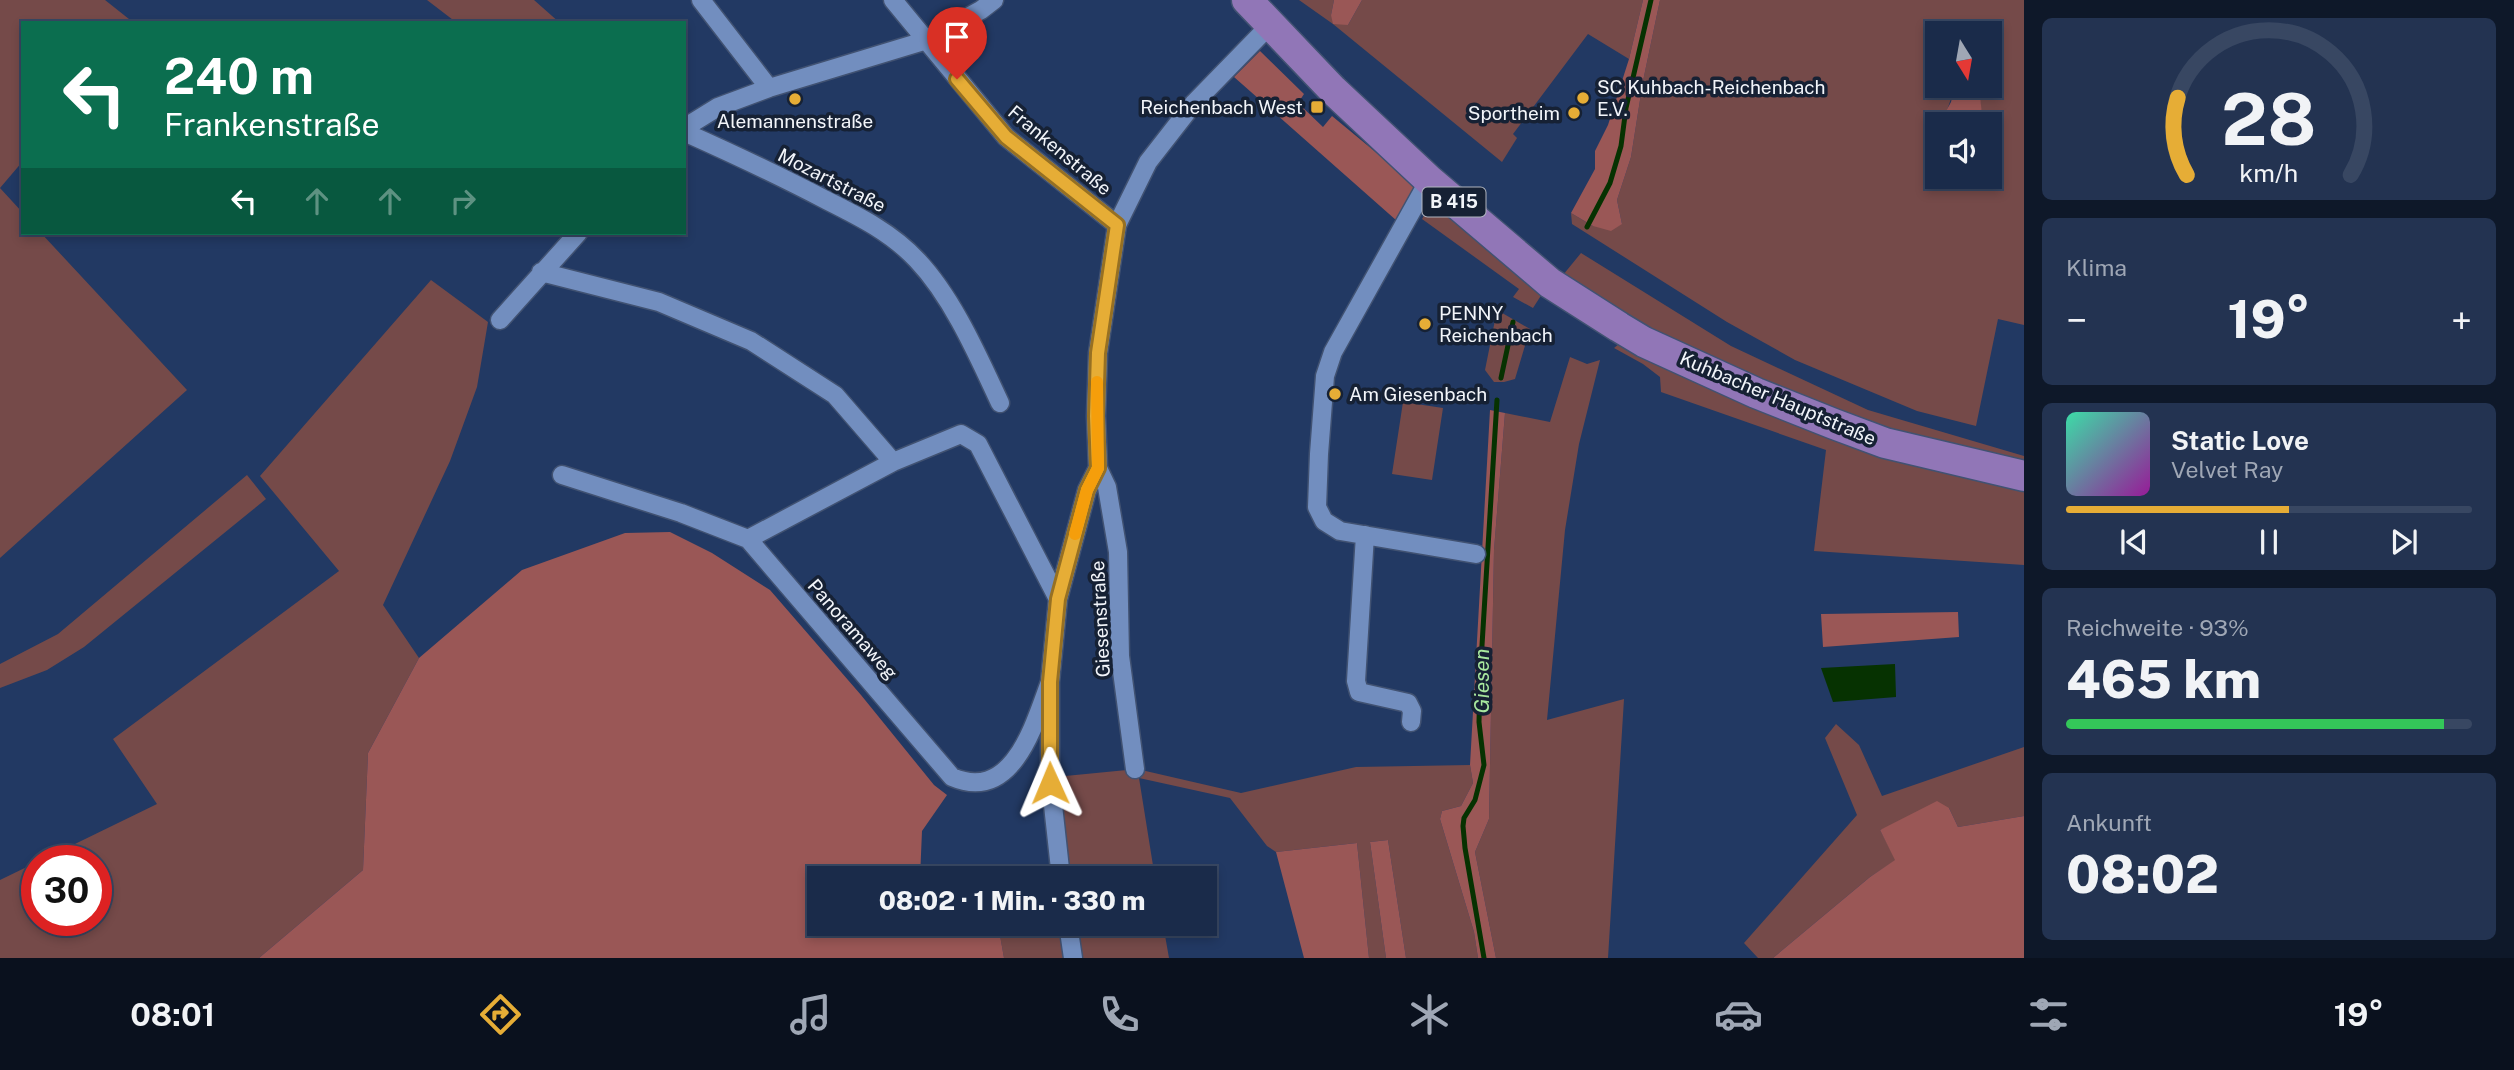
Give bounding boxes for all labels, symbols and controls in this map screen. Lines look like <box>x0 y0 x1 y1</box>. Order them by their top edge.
pin <box>927 7 987 79</box>
icon: arrive <box>938 18 976 56</box>
north arrow <box>1925 21 2002 98</box>
map controls <box>1925 21 2002 189</box>
text: 240 m <box>164 47 314 105</box>
icon: left <box>49 49 140 140</box>
place label: SC Kuhbach-Reichenbach E.V. <box>1597 76 1825 120</box>
text: 28 <box>2221 76 2317 161</box>
marker: SC Kuhbach-Reichenbach E.V. <box>1575 90 1591 106</box>
marker: Alemannenstraße <box>787 91 803 107</box>
place label: Reichenbach West <box>1140 96 1303 118</box>
marker: Reichenbach West <box>1309 99 1325 115</box>
street label: Frankenstraße <box>1004 100 1116 200</box>
place label: Sportheim <box>1468 102 1560 124</box>
marker: Sportheim <box>1566 105 1582 121</box>
text: Frankenstraße <box>164 106 380 143</box>
place label: Alemannenstraße <box>717 110 873 132</box>
button: sound <box>1925 112 2002 189</box>
street label: Mozartstraße <box>775 143 889 217</box>
text: km/h <box>2240 158 2298 188</box>
icon: left <box>225 182 263 220</box>
icon: ahead <box>298 182 336 220</box>
icon: ahead <box>371 182 409 220</box>
icon: right <box>444 182 482 220</box>
road number: B 415 <box>1422 188 1486 216</box>
text: Klima <box>2066 254 2127 281</box>
text: 19° <box>2228 289 2310 350</box>
text: − <box>2066 298 2087 343</box>
text: + <box>2451 298 2472 343</box>
place label: PENNY Reichenbach <box>1439 302 1553 346</box>
marker: PENNY Reichenbach <box>1417 316 1433 332</box>
street label: Kuhbacher Hauptstraße <box>1677 347 1879 449</box>
place label: Am Giesenbach <box>1349 383 1487 405</box>
marker: Am Giesenbach <box>1327 386 1343 402</box>
text: Static Love <box>2171 425 2309 456</box>
text: Velvet Ray <box>2171 456 2283 483</box>
icon: previous <box>2115 523 2153 561</box>
icon: pause <box>2250 523 2288 561</box>
icon: next <box>2385 523 2423 561</box>
street label: Giesenstraße <box>1086 560 1114 678</box>
street label: Panoramaweg <box>804 574 903 684</box>
text: Reichweite · 93% <box>2066 614 2249 641</box>
water label: Giesen <box>1469 649 1494 713</box>
text: 465 km <box>2066 649 2261 710</box>
position arrow <box>1013 746 1087 820</box>
text: Ankunft <box>2066 809 2152 836</box>
text: 08:02 <box>2066 844 2219 905</box>
speed limit sign: 30 <box>21 845 112 936</box>
text: 08:02 · 1 Min. · 330 m <box>879 885 1145 916</box>
icon: directions <box>476 990 525 1039</box>
icon: music <box>786 990 835 1039</box>
icon: phone <box>1095 990 1144 1039</box>
icon: climate <box>1405 990 1454 1039</box>
icon: car <box>1714 990 1763 1039</box>
icon: filters <box>2024 990 2073 1039</box>
text: 08:01 <box>130 996 215 1033</box>
text: 19° <box>2334 996 2384 1033</box>

